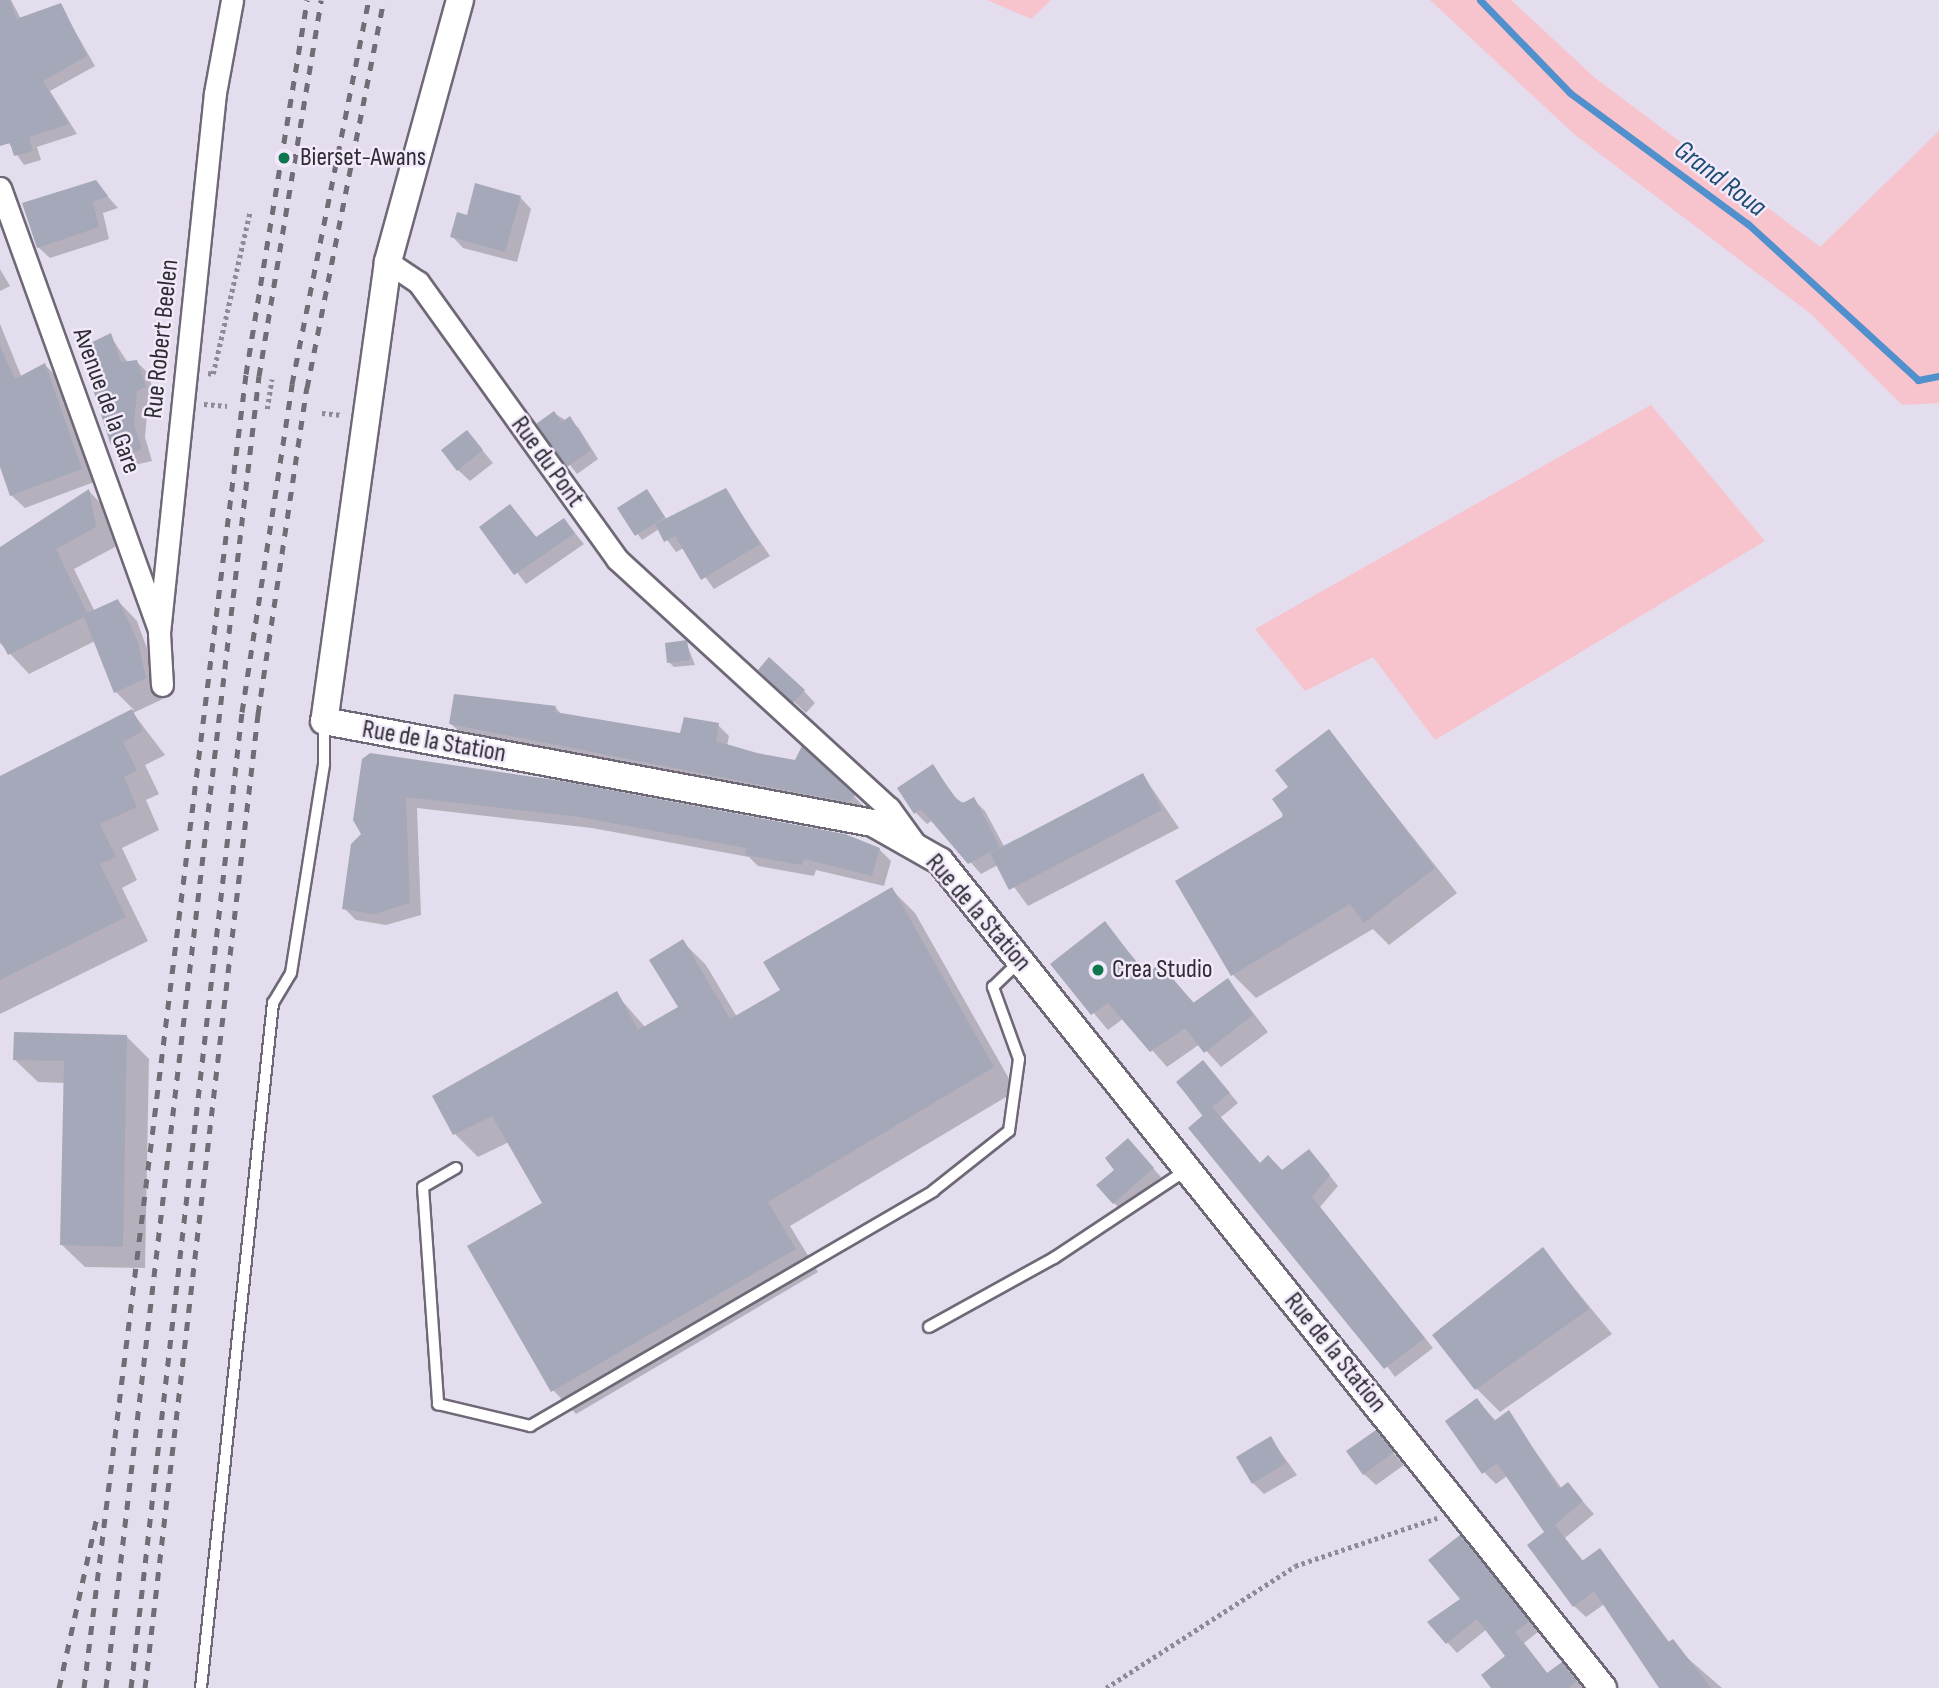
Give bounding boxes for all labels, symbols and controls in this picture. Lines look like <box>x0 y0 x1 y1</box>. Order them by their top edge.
water label: Grand Roua <box>1667 133 1773 225</box>
place label: Bierset-Awans <box>300 142 426 174</box>
marker: Bierset-Awans <box>274 148 294 168</box>
street label: Rue Robert Beelen <box>138 258 186 420</box>
street label: Avenue de la Gare <box>65 324 147 478</box>
street label: Rue du Pont <box>504 411 590 513</box>
street label: Rue de la Station <box>360 714 508 770</box>
street label: Rue de la Station <box>918 848 1038 978</box>
place label: Crea Studio <box>1112 954 1213 986</box>
marker: Crea Studio <box>1090 962 1106 978</box>
street label: Rue de la Station <box>1277 1287 1393 1419</box>

